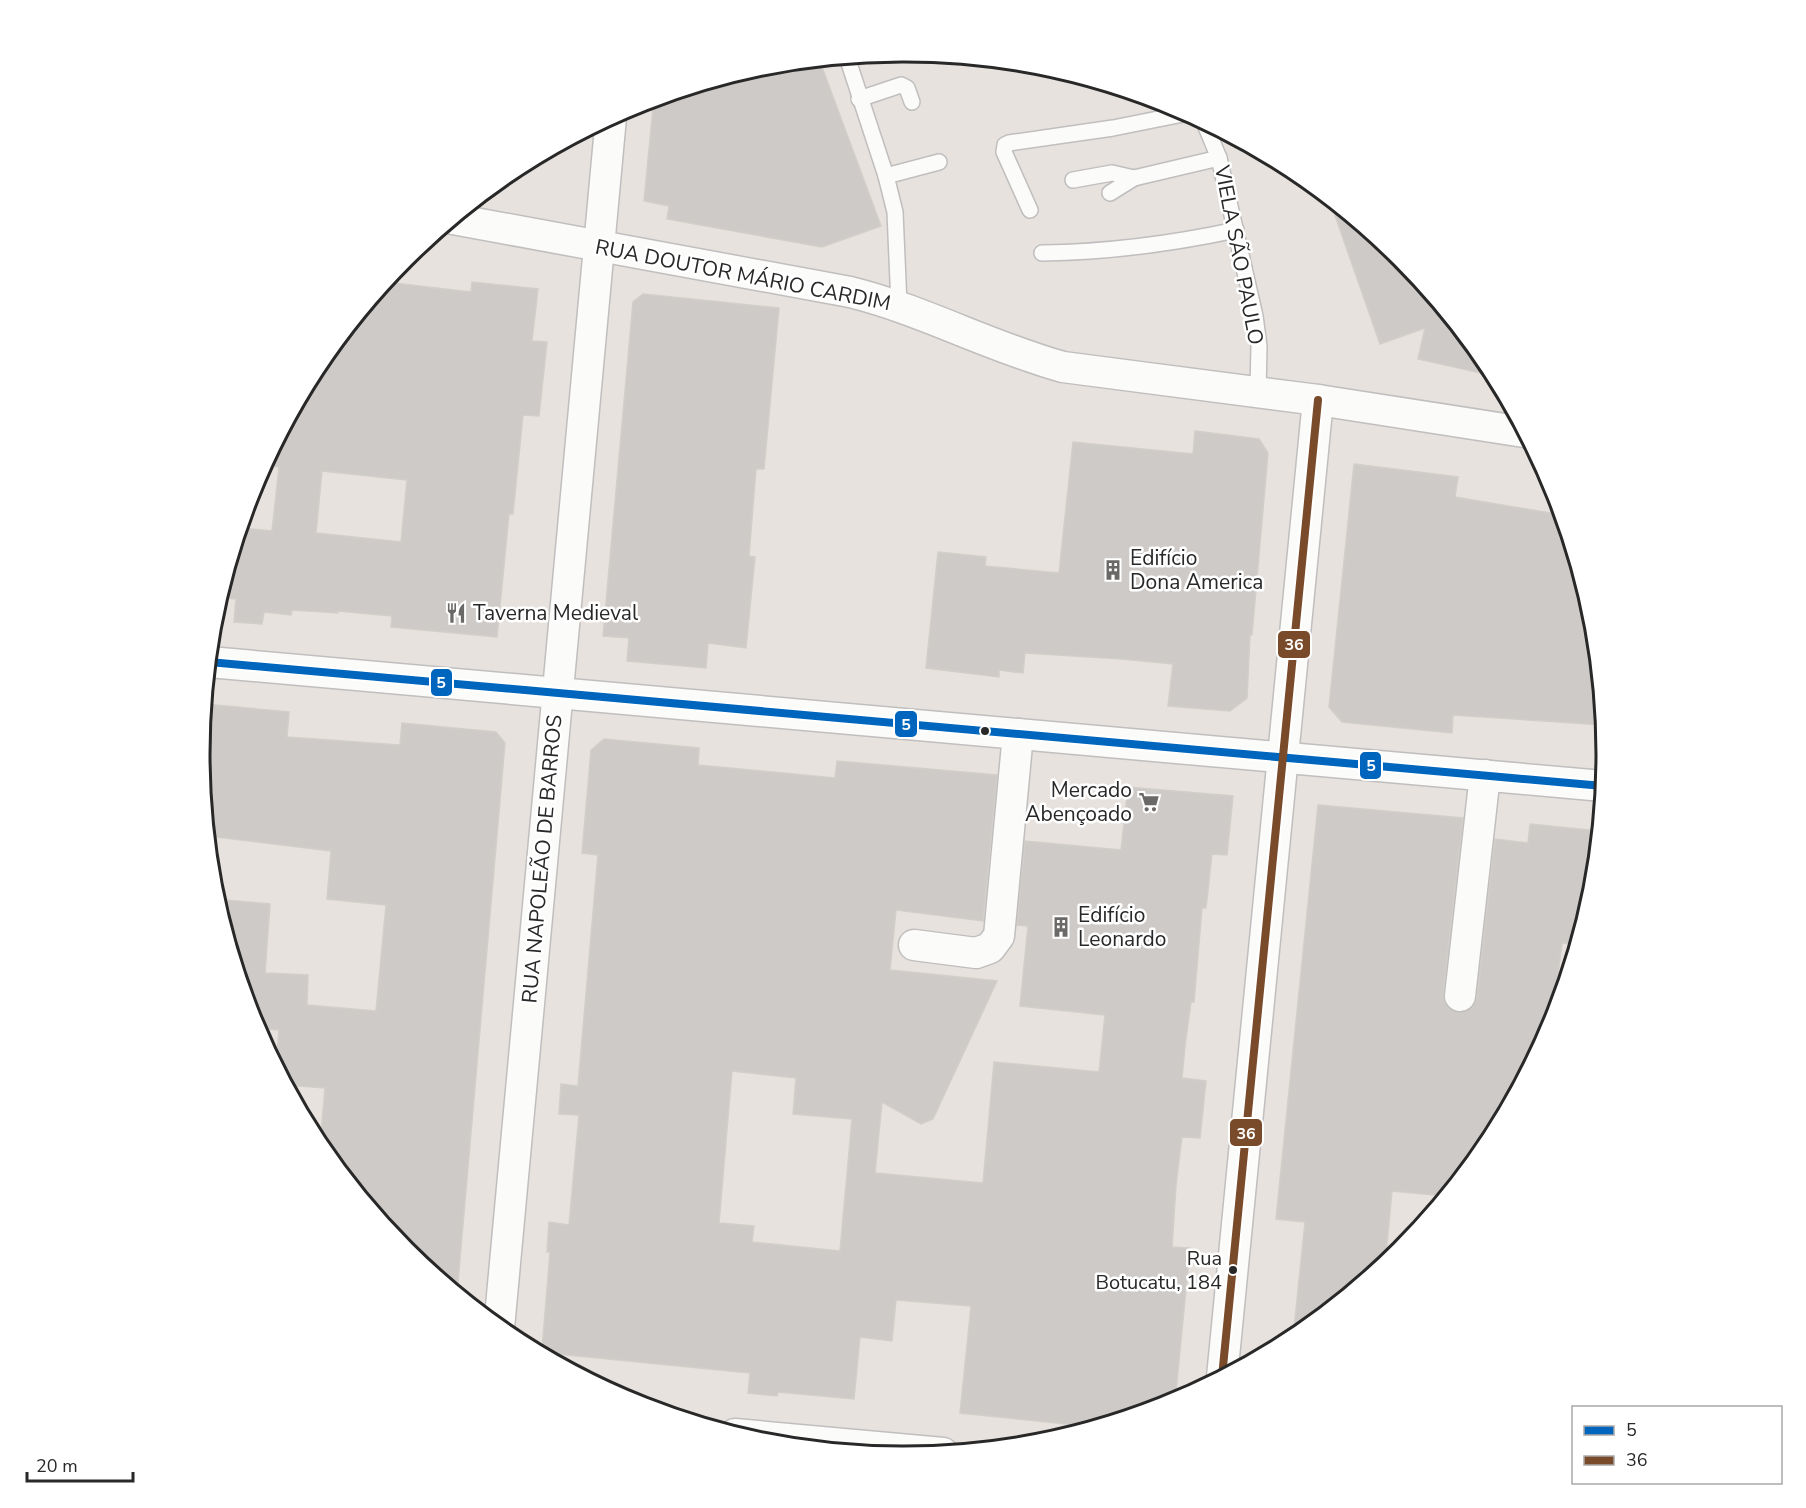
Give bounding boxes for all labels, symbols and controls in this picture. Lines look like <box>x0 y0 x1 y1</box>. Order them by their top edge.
street label: VIELA SÃO PAULO <box>1208 162 1270 347</box>
street label: RUA DOUTOR MÁRIO CARDIM <box>593 233 893 317</box>
place label: Edifício Dona America <box>1130 544 1263 596</box>
building icon: Edifício Dona America <box>1101 558 1125 582</box>
place label: Taverna Medieval <box>473 599 639 627</box>
restaurant icon: Taverna Medieval <box>444 601 468 625</box>
line badge: 36 <box>1277 630 1311 659</box>
text: 36 <box>1284 634 1304 656</box>
line badge: 5 <box>430 668 453 697</box>
text: 5 <box>436 672 446 694</box>
line badge: 5 <box>894 710 918 738</box>
street label: RUA NAPOLEÃO DE BARROS <box>515 713 569 1004</box>
text: 5 <box>901 714 911 736</box>
unlabelled marker <box>979 725 991 737</box>
line badge: 5 <box>1359 751 1382 780</box>
text: 5 <box>1366 755 1376 777</box>
place label: Mercado Abençoado <box>1025 776 1132 828</box>
supermarket icon: Mercado Abençoado <box>1137 790 1161 814</box>
place label: Edifício Leonardo <box>1078 901 1167 953</box>
building icon: Edifício Leonardo <box>1049 915 1073 939</box>
line badge: 36 <box>1229 1118 1263 1147</box>
text: 36 <box>1236 1123 1256 1145</box>
place label: Rua Botucatu, 184 <box>1096 1245 1222 1296</box>
marker: Rua Botucatu, 184 <box>1227 1264 1239 1276</box>
legend <box>1572 1406 1782 1484</box>
text: 5 <box>1626 1418 1637 1442</box>
scale bar <box>27 1445 134 1483</box>
text: 36 <box>1626 1448 1648 1472</box>
text: 20 m <box>36 1454 78 1478</box>

